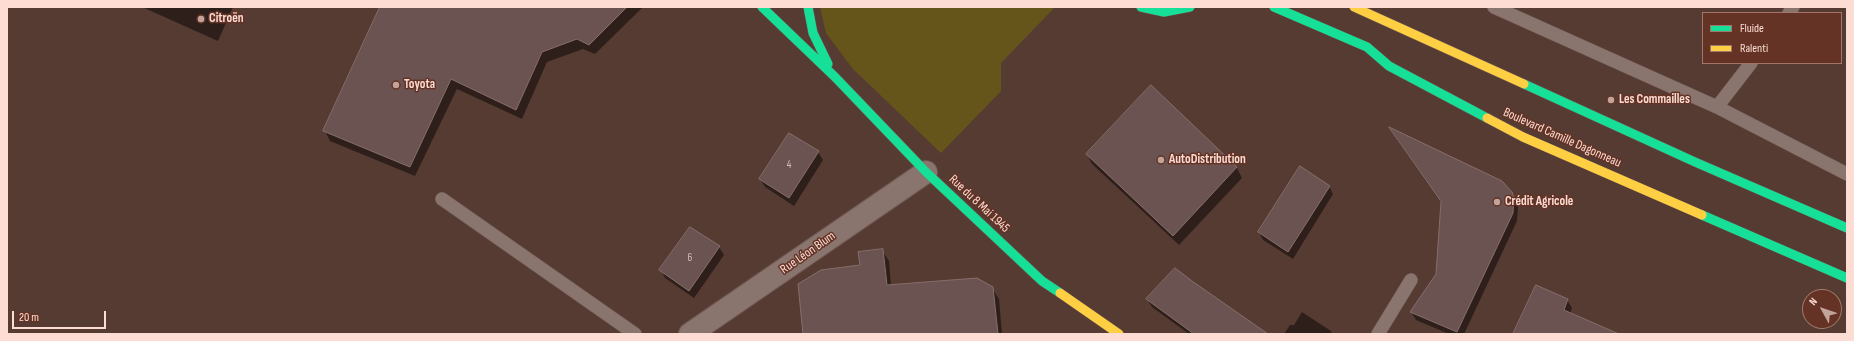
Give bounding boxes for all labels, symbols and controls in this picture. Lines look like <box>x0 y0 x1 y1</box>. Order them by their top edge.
place label: Citroën <box>209 11 243 27</box>
legend <box>1702 12 1842 64</box>
marker: Citroën <box>196 14 206 24</box>
text: Fluide <box>1740 21 1764 36</box>
text: Ralenti <box>1740 41 1768 56</box>
place label: Toyota <box>404 77 435 93</box>
marker: Toyota <box>391 80 401 90</box>
place label: Les Commailles <box>1619 92 1690 108</box>
marker: Les Commailles <box>1606 95 1616 105</box>
street label: Boulevard Camille Dagonneau <box>1501 105 1623 171</box>
place label: AutoDistribution <box>1169 152 1246 168</box>
marker: AutoDistribution <box>1156 155 1166 165</box>
house number: 4 <box>787 158 791 172</box>
street label: Rue du 8 Mai 1945 <box>945 172 1013 236</box>
place label: Crédit Agricole <box>1505 194 1573 210</box>
marker: Crédit Agricole <box>1492 197 1502 207</box>
street label: Rue Léon Blum <box>777 228 839 278</box>
house number: 6 <box>688 251 692 265</box>
north arrow <box>1802 289 1842 329</box>
text: N <box>1806 295 1820 308</box>
scale bar <box>14 303 108 329</box>
text: 20 m <box>19 310 39 325</box>

